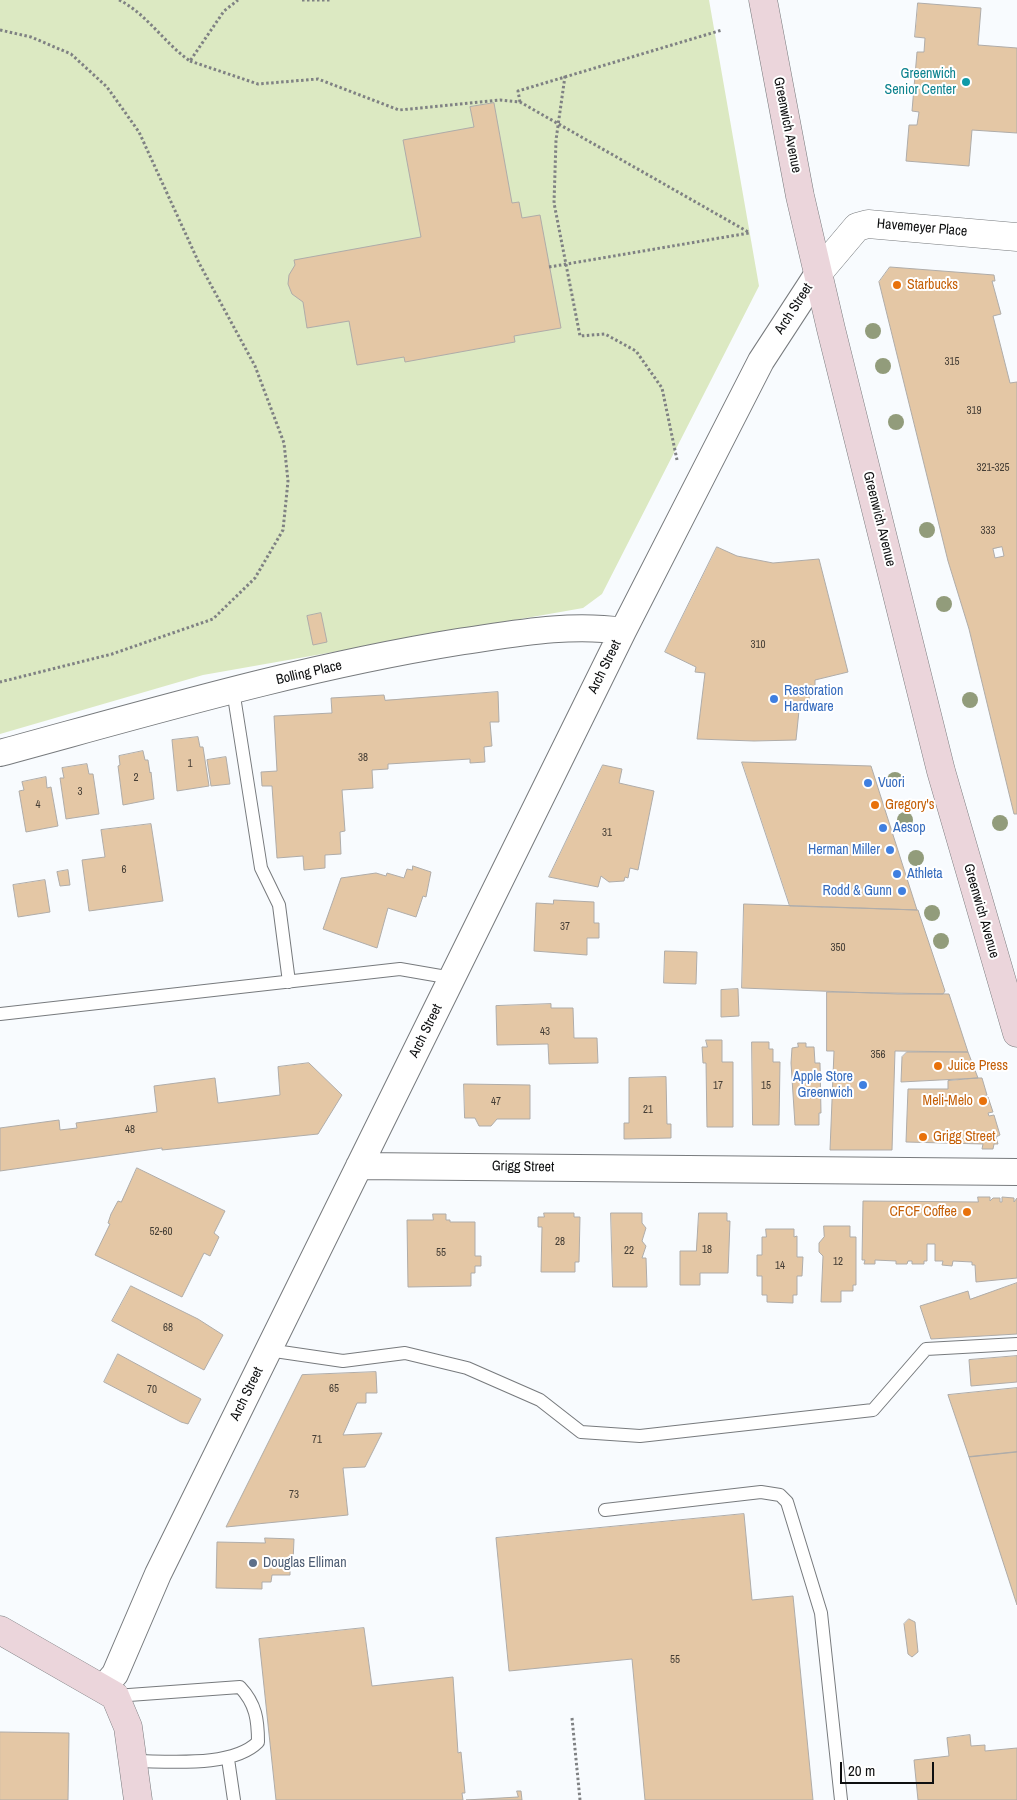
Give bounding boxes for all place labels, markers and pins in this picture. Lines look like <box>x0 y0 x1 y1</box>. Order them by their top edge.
place label: Greenwich Senior Center <box>885 66 956 98</box>
marker: Greenwich Senior Center <box>960 76 972 88</box>
place label: Starbucks <box>907 277 958 293</box>
marker: Starbucks <box>891 279 903 291</box>
place label: Restoration Hardware <box>784 683 843 716</box>
marker: Restoration Hardware <box>768 693 780 705</box>
place label: Vuori <box>878 775 905 791</box>
marker: Vuori <box>862 777 874 789</box>
place label: Gregory's <box>885 797 934 813</box>
marker: Gregory's <box>869 799 881 811</box>
place label: Aesop <box>893 820 926 836</box>
marker: Aesop <box>877 822 889 834</box>
place label: Herman Miller <box>808 842 880 858</box>
marker: Herman Miller <box>884 844 896 856</box>
place label: Athleta <box>907 866 943 882</box>
marker: Athleta <box>891 868 903 880</box>
place label: Rodd & Gunn <box>822 883 892 899</box>
marker: Rodd & Gunn <box>896 885 908 897</box>
place label: Juice Press <box>948 1058 1008 1074</box>
marker: Juice Press <box>932 1060 944 1072</box>
place label: Apple Store Greenwich <box>793 1069 853 1102</box>
marker: Apple Store Greenwich <box>857 1079 869 1091</box>
place label: Meli-Melo <box>923 1093 973 1109</box>
marker: Meli-Melo <box>977 1095 989 1107</box>
place label: Grigg Street <box>933 1129 996 1145</box>
marker: Grigg Street <box>917 1131 929 1143</box>
place label: CFCF Coffee <box>890 1204 957 1220</box>
marker: CFCF Coffee <box>961 1206 973 1218</box>
place label: Douglas Elliman <box>263 1555 347 1571</box>
marker: Douglas Elliman <box>247 1557 259 1569</box>

